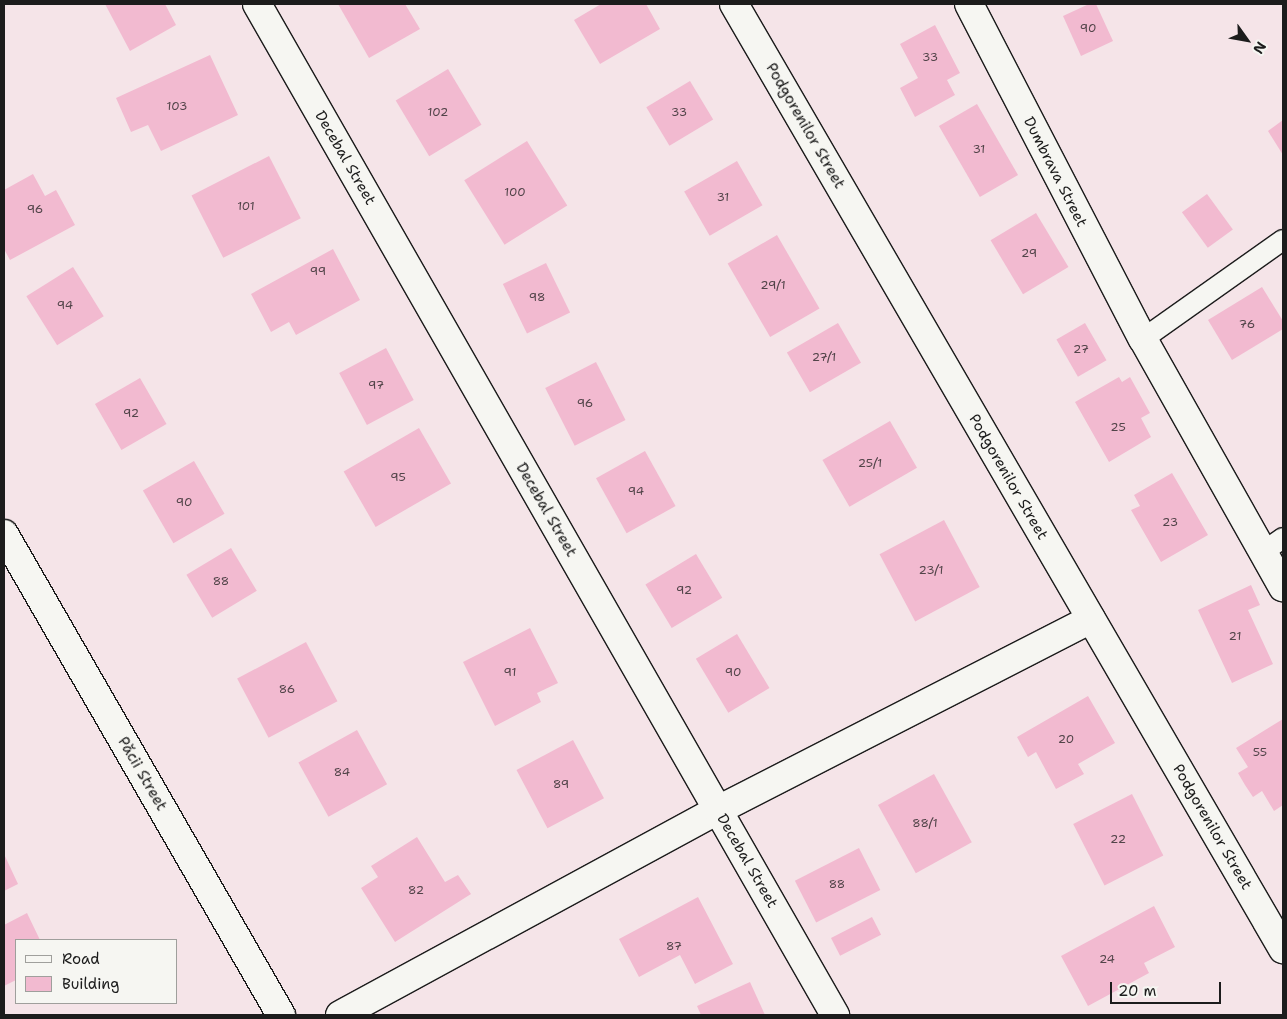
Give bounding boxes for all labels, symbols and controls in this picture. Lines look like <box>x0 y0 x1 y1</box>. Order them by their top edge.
north arrow <box>1222 15 1272 65</box>
house number: 90 <box>1080 22 1096 36</box>
text: N <box>1249 38 1270 57</box>
house number: 33 <box>922 51 938 65</box>
street label: Podgorenilor Street <box>762 60 848 192</box>
house number: 103 <box>167 100 187 114</box>
house number: 102 <box>428 106 448 120</box>
house number: 33 <box>671 106 687 120</box>
street label: Decebal Street <box>311 108 379 208</box>
street label: Dumbrava Street <box>1019 114 1091 230</box>
house number: 31 <box>973 143 985 157</box>
house number: 100 <box>504 186 526 200</box>
house number: 31 <box>717 191 729 205</box>
house number: 101 <box>237 200 255 214</box>
house number: 96 <box>27 203 43 217</box>
house number: 29 <box>1021 247 1037 261</box>
house number: 99 <box>310 265 326 279</box>
house number: 29/1 <box>760 279 786 293</box>
house number: 98 <box>529 291 545 305</box>
house number: 94 <box>57 299 73 313</box>
house number: 76 <box>1239 318 1255 332</box>
house number: 27 <box>1073 343 1089 357</box>
house number: 27/1 <box>812 351 836 365</box>
house number: 97 <box>368 379 384 393</box>
house number: 96 <box>577 397 593 411</box>
house number: 92 <box>123 407 139 421</box>
street label: Podgorenilor Street <box>965 411 1051 543</box>
house number: 25 <box>1110 421 1126 435</box>
house number: 25/1 <box>858 457 882 471</box>
street label: Decebal Street <box>512 460 580 560</box>
house number: 95 <box>390 471 406 485</box>
house number: 94 <box>628 485 644 499</box>
house number: 90 <box>176 496 192 510</box>
house number: 23 <box>1162 516 1178 530</box>
house number: 23/1 <box>918 564 944 578</box>
house number: 88 <box>213 575 229 589</box>
house number: 92 <box>676 584 692 598</box>
house number: 21 <box>1229 630 1241 644</box>
house number: 91 <box>503 666 517 680</box>
house number: 90 <box>725 666 741 680</box>
house number: 86 <box>279 683 295 697</box>
house number: 20 <box>1058 733 1074 747</box>
street label: Păcii Street <box>114 734 170 814</box>
house number: 55 <box>1253 746 1267 760</box>
street label: Podgorenilor Street <box>1169 761 1255 893</box>
house number: 84 <box>334 766 350 780</box>
house number: 89 <box>553 778 569 792</box>
street label: Decebal Street <box>713 811 781 911</box>
house number: 88/1 <box>912 817 938 831</box>
house number: 22 <box>1110 833 1126 847</box>
house number: 88 <box>829 878 845 892</box>
house number: 82 <box>408 884 424 898</box>
legend <box>15 939 178 1004</box>
house number: 87 <box>666 940 682 954</box>
text: Road <box>62 949 100 969</box>
house number: 24 <box>1099 953 1115 967</box>
scale bar <box>1112 972 1223 1004</box>
text: Building <box>62 974 119 994</box>
text: 20 m <box>1118 981 1157 1001</box>

